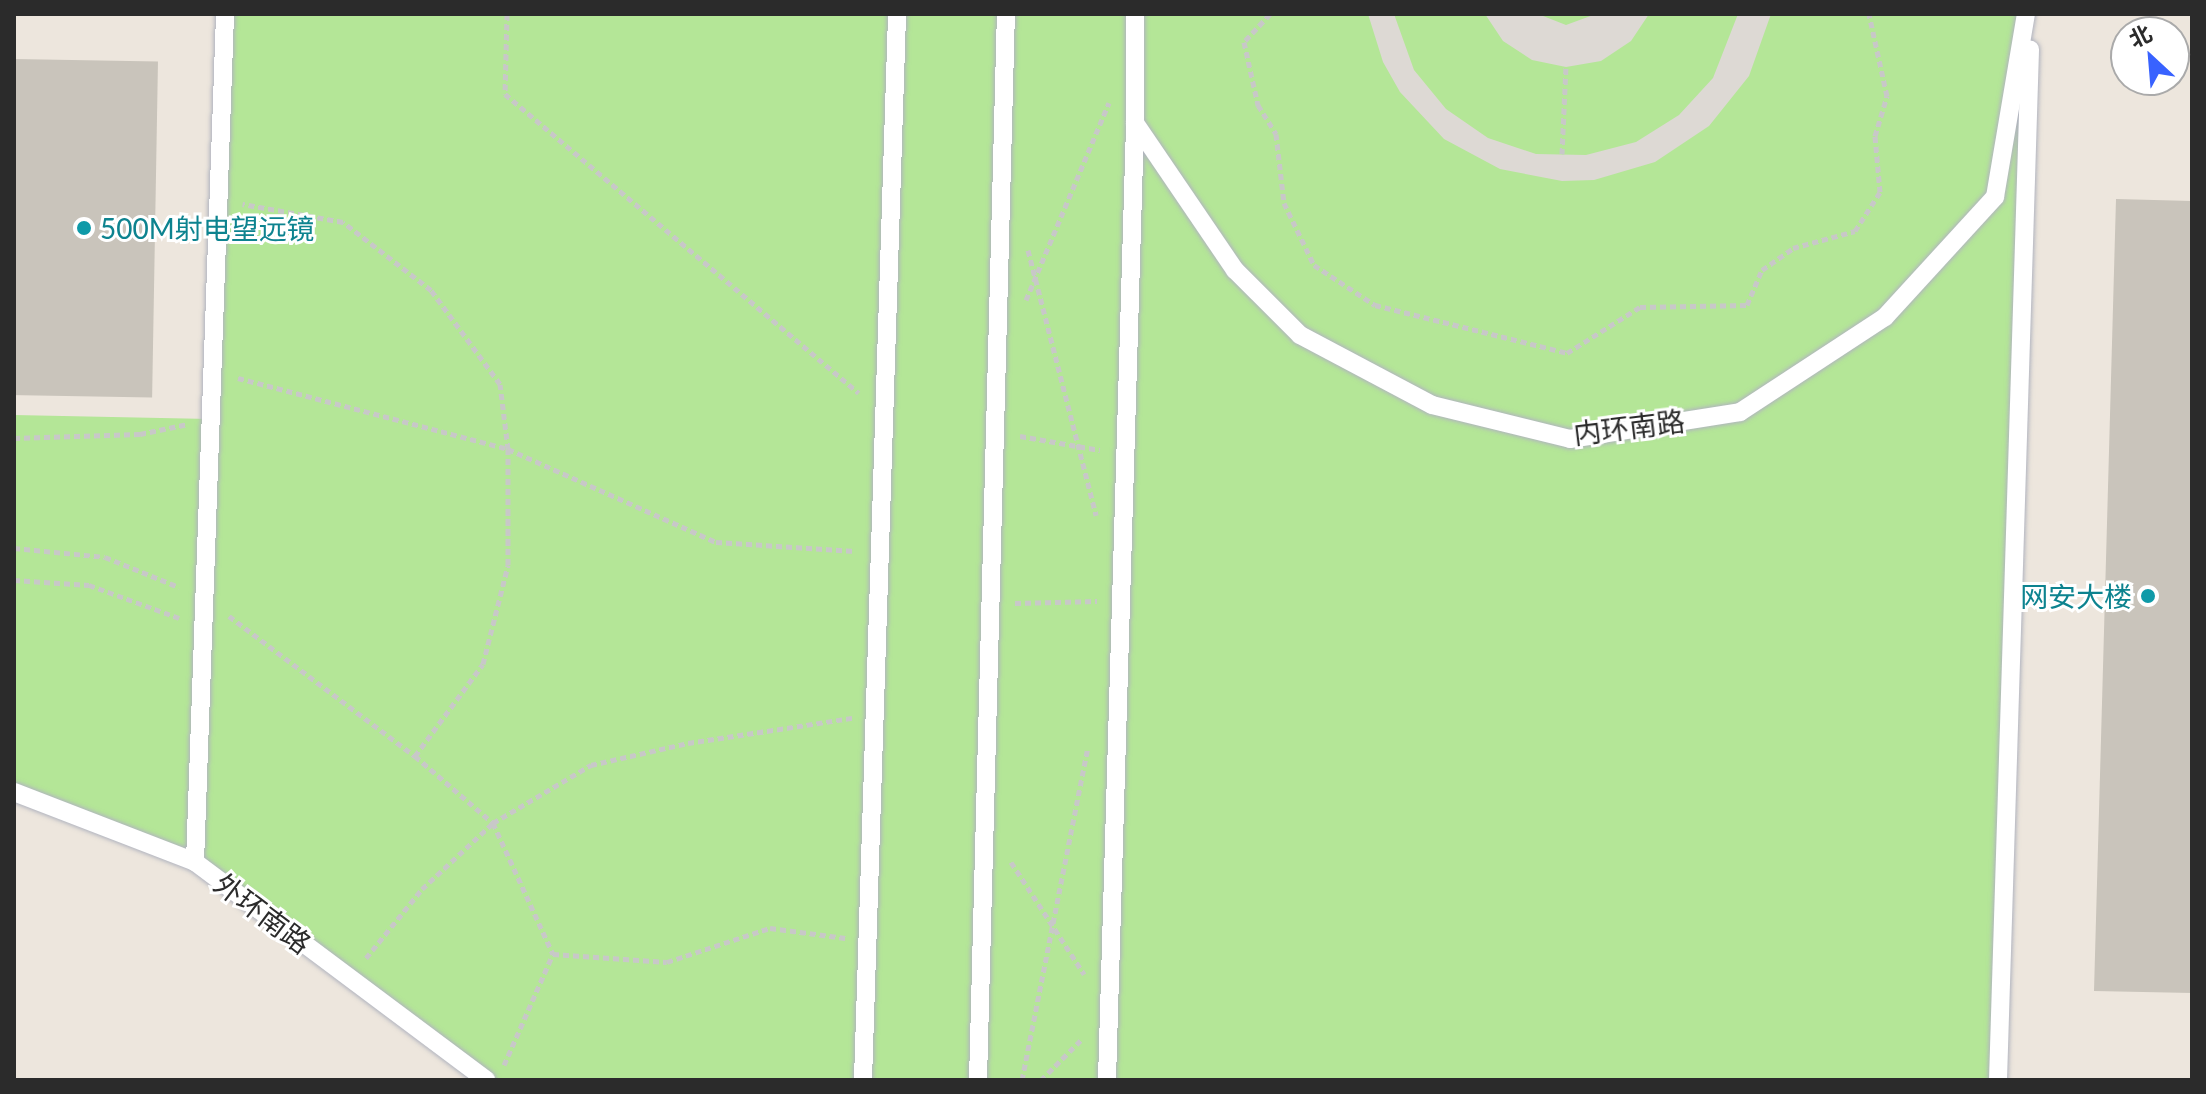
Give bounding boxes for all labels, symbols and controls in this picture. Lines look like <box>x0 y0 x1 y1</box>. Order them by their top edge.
north arrow <box>2110 16 2190 96</box>
text: 北 <box>2124 19 2156 53</box>
place label: 500M射电望远镜 <box>100 211 315 245</box>
marker: 500M射电望远镜 <box>75 219 93 237</box>
street label: 内环南路 <box>1571 404 1687 450</box>
place label: 网安大楼 <box>2020 579 2132 613</box>
marker: 网安大楼 <box>2139 587 2157 605</box>
street label: 外环南路 <box>208 866 318 960</box>

